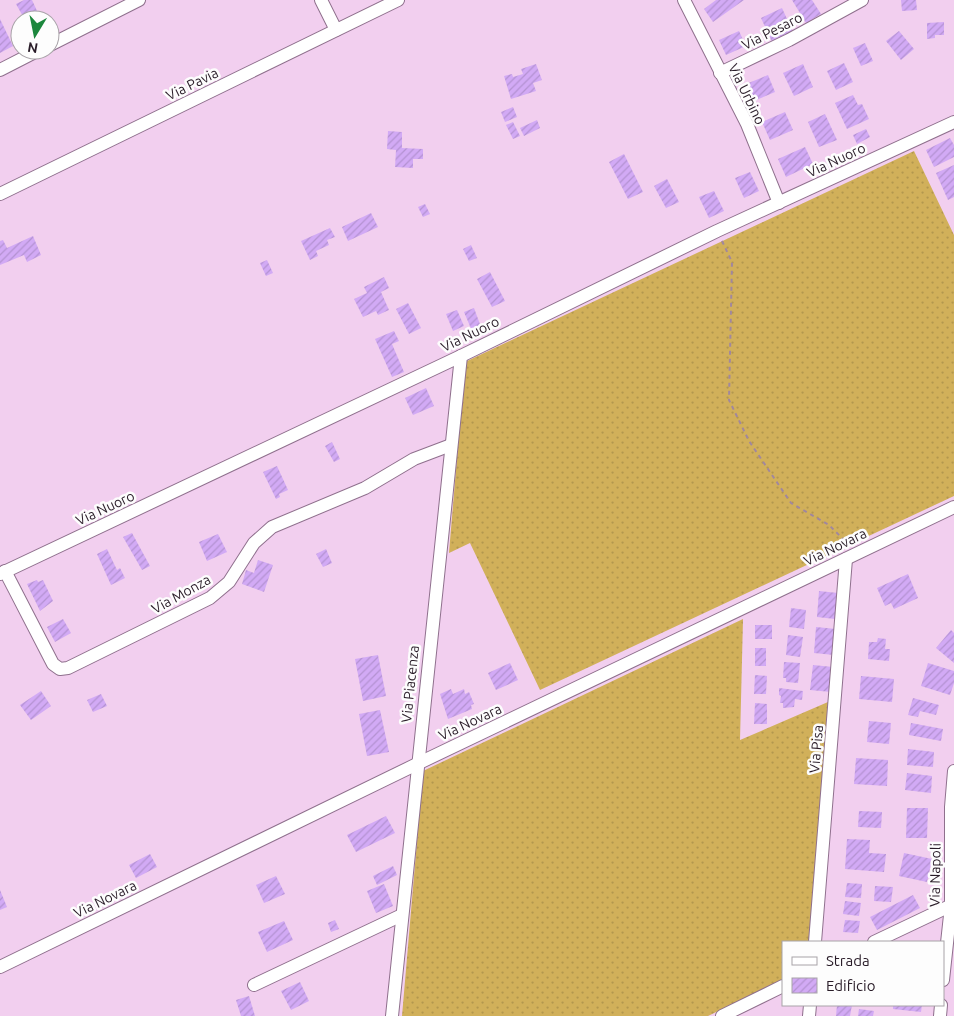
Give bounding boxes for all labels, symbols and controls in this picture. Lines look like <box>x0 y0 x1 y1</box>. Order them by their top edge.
street label: Via Pesaro <box>739 9 805 53</box>
north arrow <box>10 10 60 60</box>
text: N <box>26 39 39 57</box>
street label: Via Urbino <box>725 61 769 127</box>
street label: Via Pavia <box>163 65 221 103</box>
street label: Via Nuoro <box>804 139 868 181</box>
street label: Via Nuoro <box>438 313 502 355</box>
street label: Via Nuoro <box>73 487 137 529</box>
street label: Via Novara <box>801 525 869 569</box>
street label: Via Monza <box>149 571 213 617</box>
street label: Via Piacenza <box>398 644 422 724</box>
street label: Via Novara <box>436 700 504 744</box>
street label: Via Pisa <box>806 724 826 774</box>
street label: Via Napoli <box>926 843 944 907</box>
street label: Via Novara <box>71 877 139 921</box>
legend <box>782 941 944 1006</box>
text: Strada <box>826 952 870 969</box>
text: Edificio <box>826 977 875 994</box>

